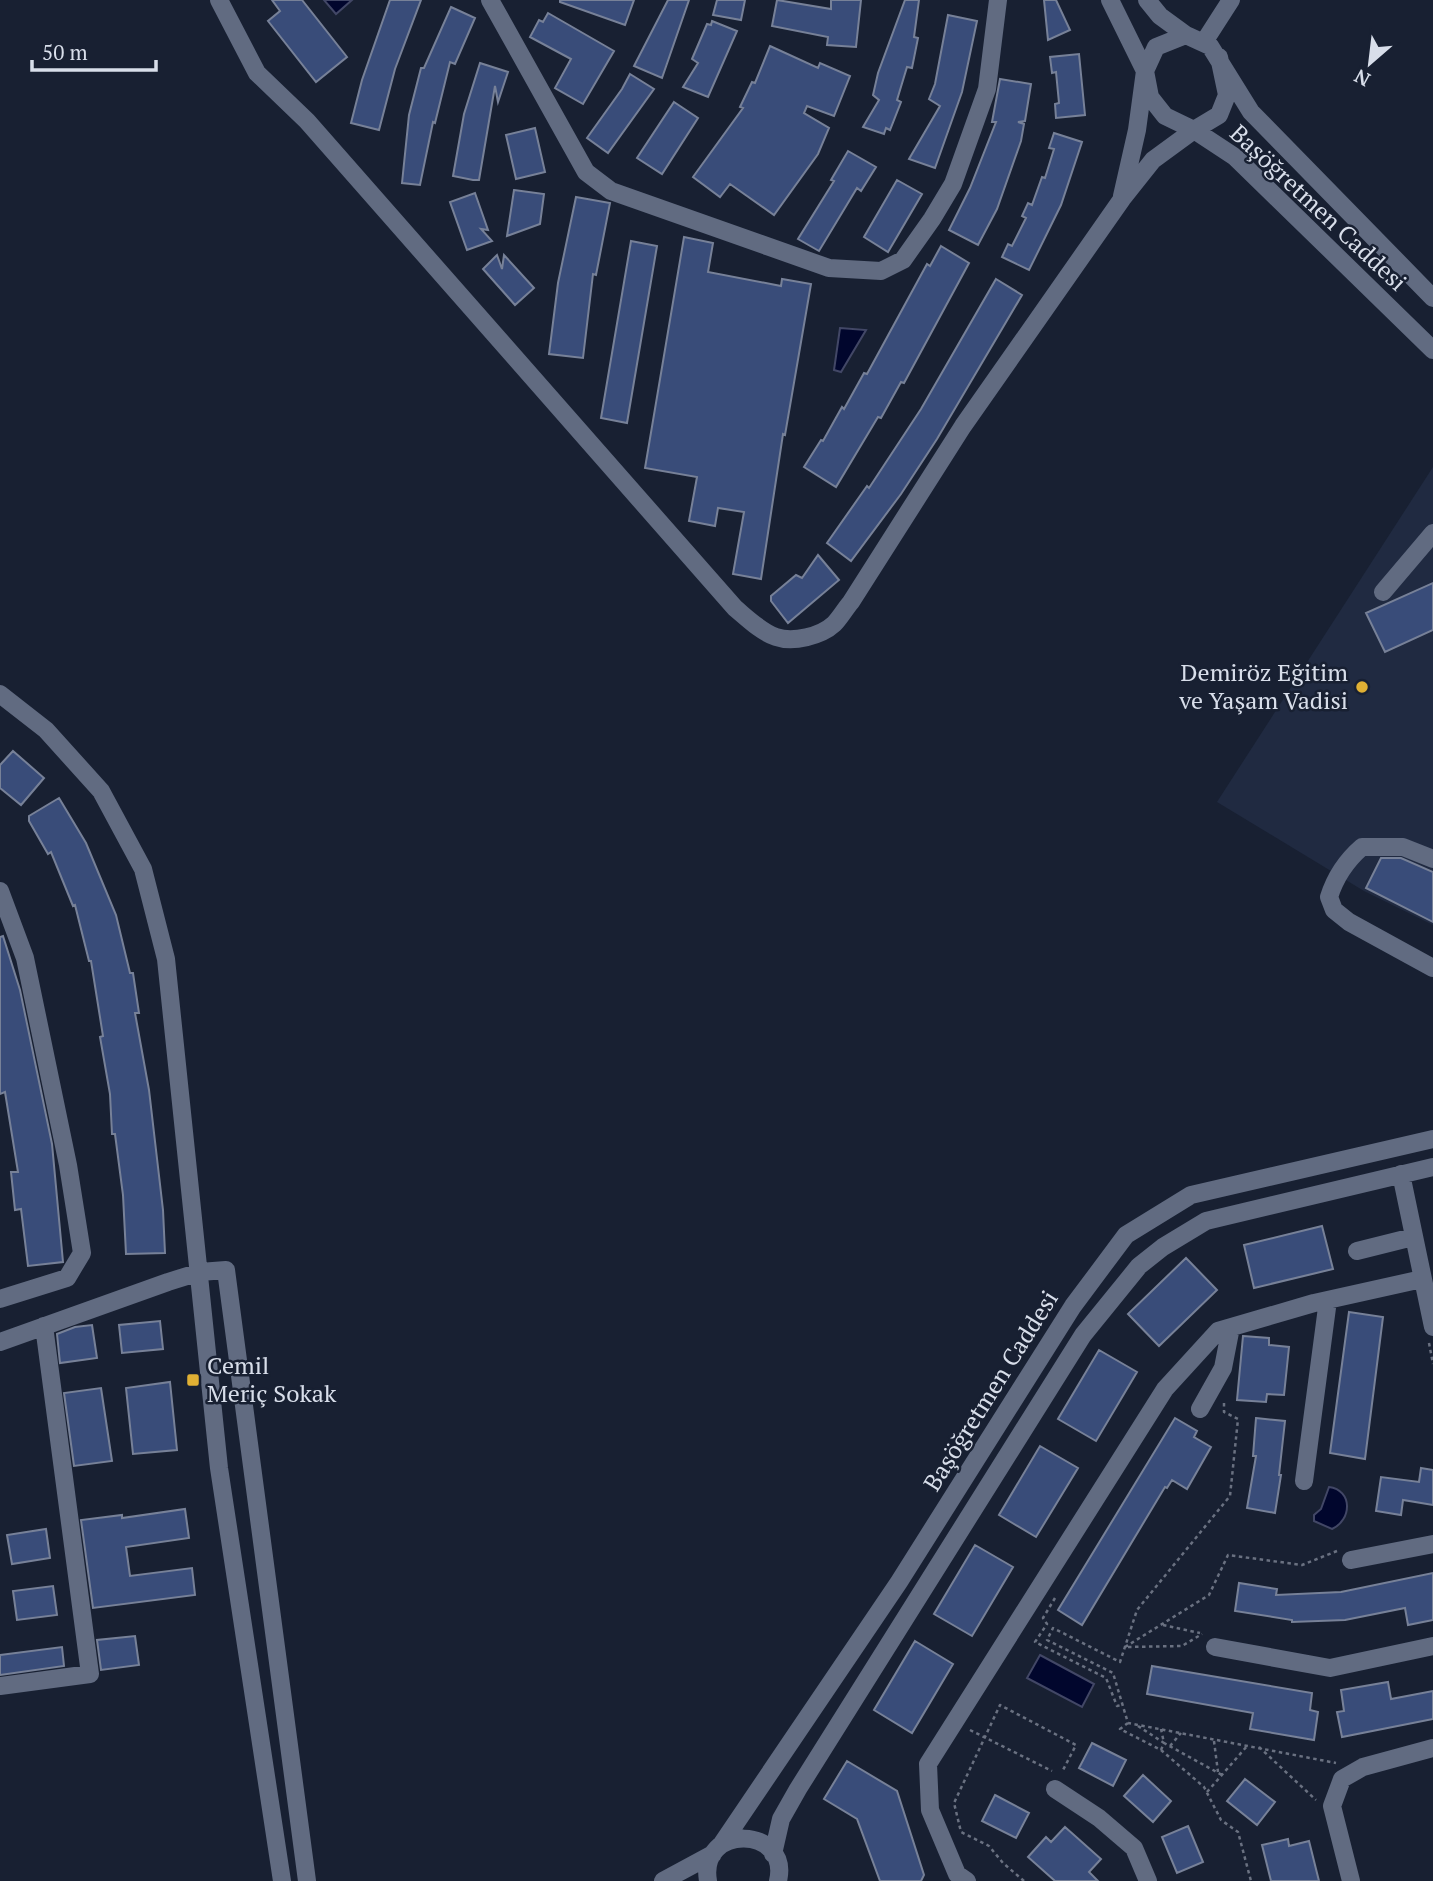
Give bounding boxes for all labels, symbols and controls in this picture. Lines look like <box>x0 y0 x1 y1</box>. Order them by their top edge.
scale bar <box>32 28 156 72</box>
north arrow <box>1335 28 1405 98</box>
text: 50 m <box>42 38 88 66</box>
text: N <box>1349 64 1374 93</box>
street label: Başöğretmen Caddesi <box>1223 117 1414 298</box>
place label: Demiröz Eğitim ve Yaşam Vadisi <box>1178 656 1348 716</box>
marker: Demiröz Eğitim ve Yaşam Vadisi <box>1354 679 1370 695</box>
street label: Başöğretmen Caddesi <box>915 1284 1065 1497</box>
place label: Cemil Meriç Sokak <box>207 1349 337 1409</box>
marker: Cemil Meriç Sokak <box>185 1372 201 1388</box>

